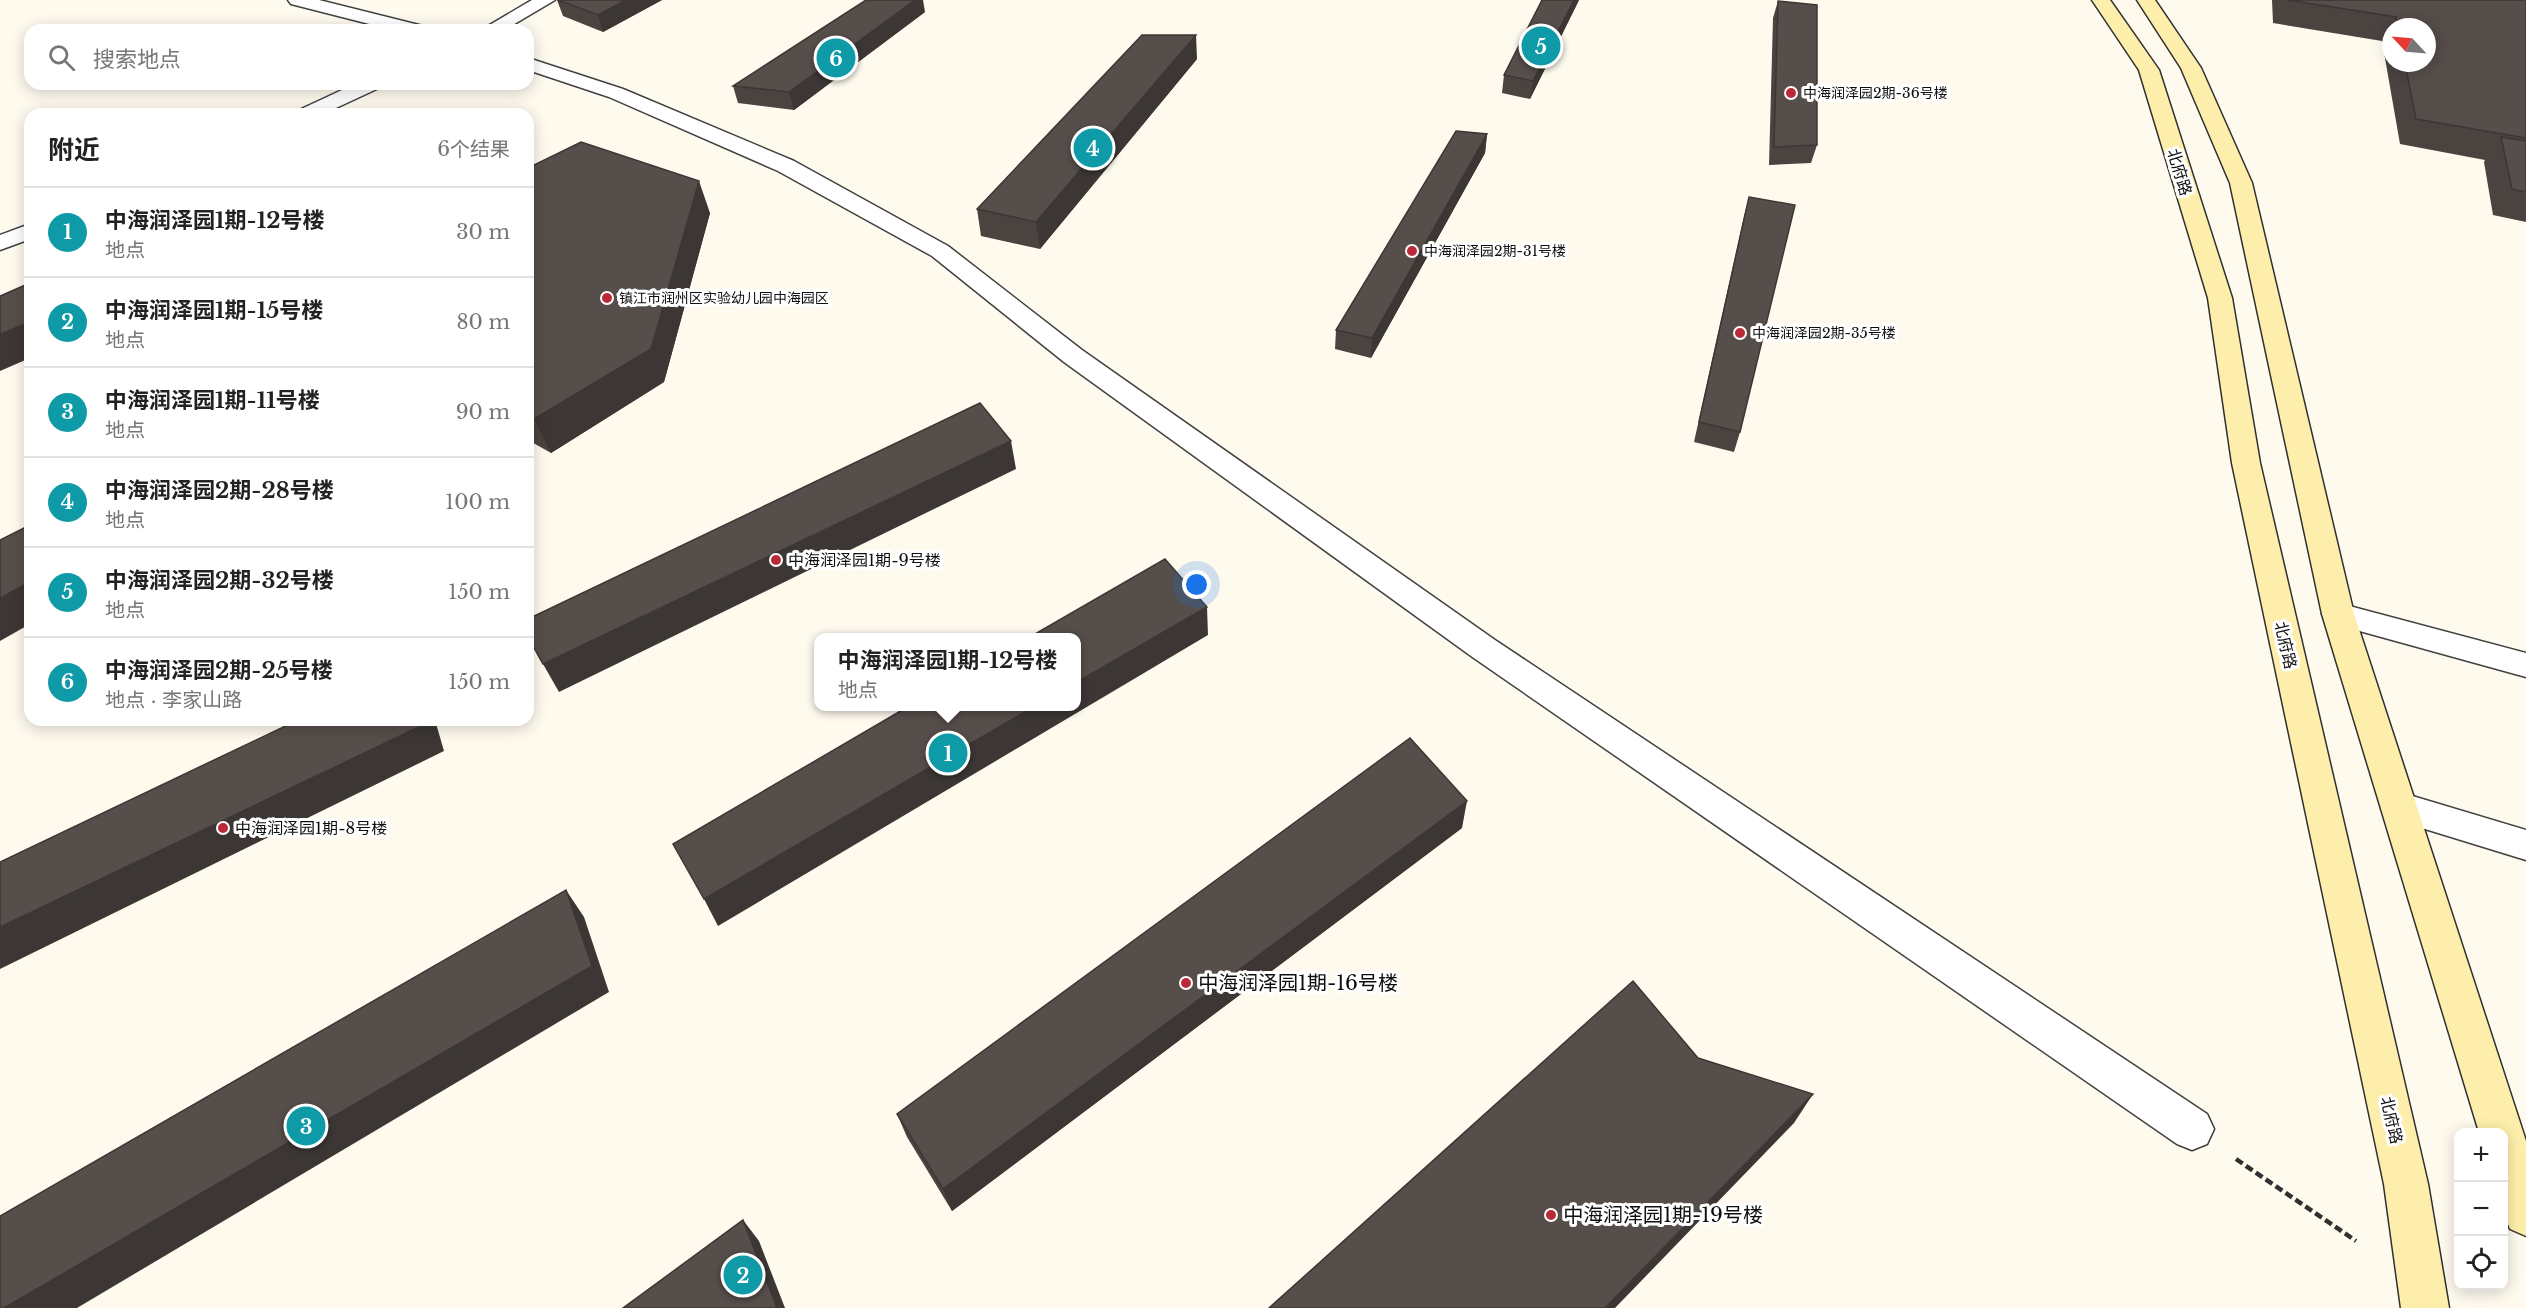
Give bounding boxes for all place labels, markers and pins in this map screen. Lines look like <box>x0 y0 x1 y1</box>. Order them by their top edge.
pin: 5 <box>1522 24 1560 68</box>
pin: 6 <box>816 36 856 80</box>
place label: 中海润泽园2期-36号楼 <box>1803 84 1948 102</box>
marker: 中海润泽园2期-36号楼 <box>1784 86 1798 100</box>
pin: 4 <box>1074 126 1112 170</box>
place label: 中海润泽园2期-31号楼 <box>1424 242 1566 260</box>
marker: 中海润泽园2期-31号楼 <box>1405 244 1419 258</box>
place label: 镇江市润州区实验幼儿园中海园区 <box>619 289 829 307</box>
marker: 镇江市润州区实验幼儿园中海园区 <box>600 291 614 305</box>
place label: 中海润泽园2期-35号楼 <box>1752 324 1896 342</box>
marker: 中海润泽园2期-35号楼 <box>1733 326 1747 340</box>
place label: 中海润泽园1期-9号楼 <box>788 550 941 570</box>
marker: 中海润泽园1期-9号楼 <box>769 553 783 567</box>
pin: 1 <box>928 730 968 776</box>
place label: 中海润泽园1期-8号楼 <box>235 818 387 838</box>
marker: 中海润泽园1期-8号楼 <box>216 821 230 835</box>
place label: 中海润泽园1期-16号楼 <box>1198 971 1398 995</box>
marker: 中海润泽园1期-16号楼 <box>1179 976 1193 990</box>
pin: 3 <box>286 1104 326 1148</box>
place label: 中海润泽园1期-19号楼 <box>1563 1203 1763 1227</box>
marker: 中海润泽园1期-19号楼 <box>1544 1208 1558 1222</box>
pin: 2 <box>724 1252 762 1298</box>

